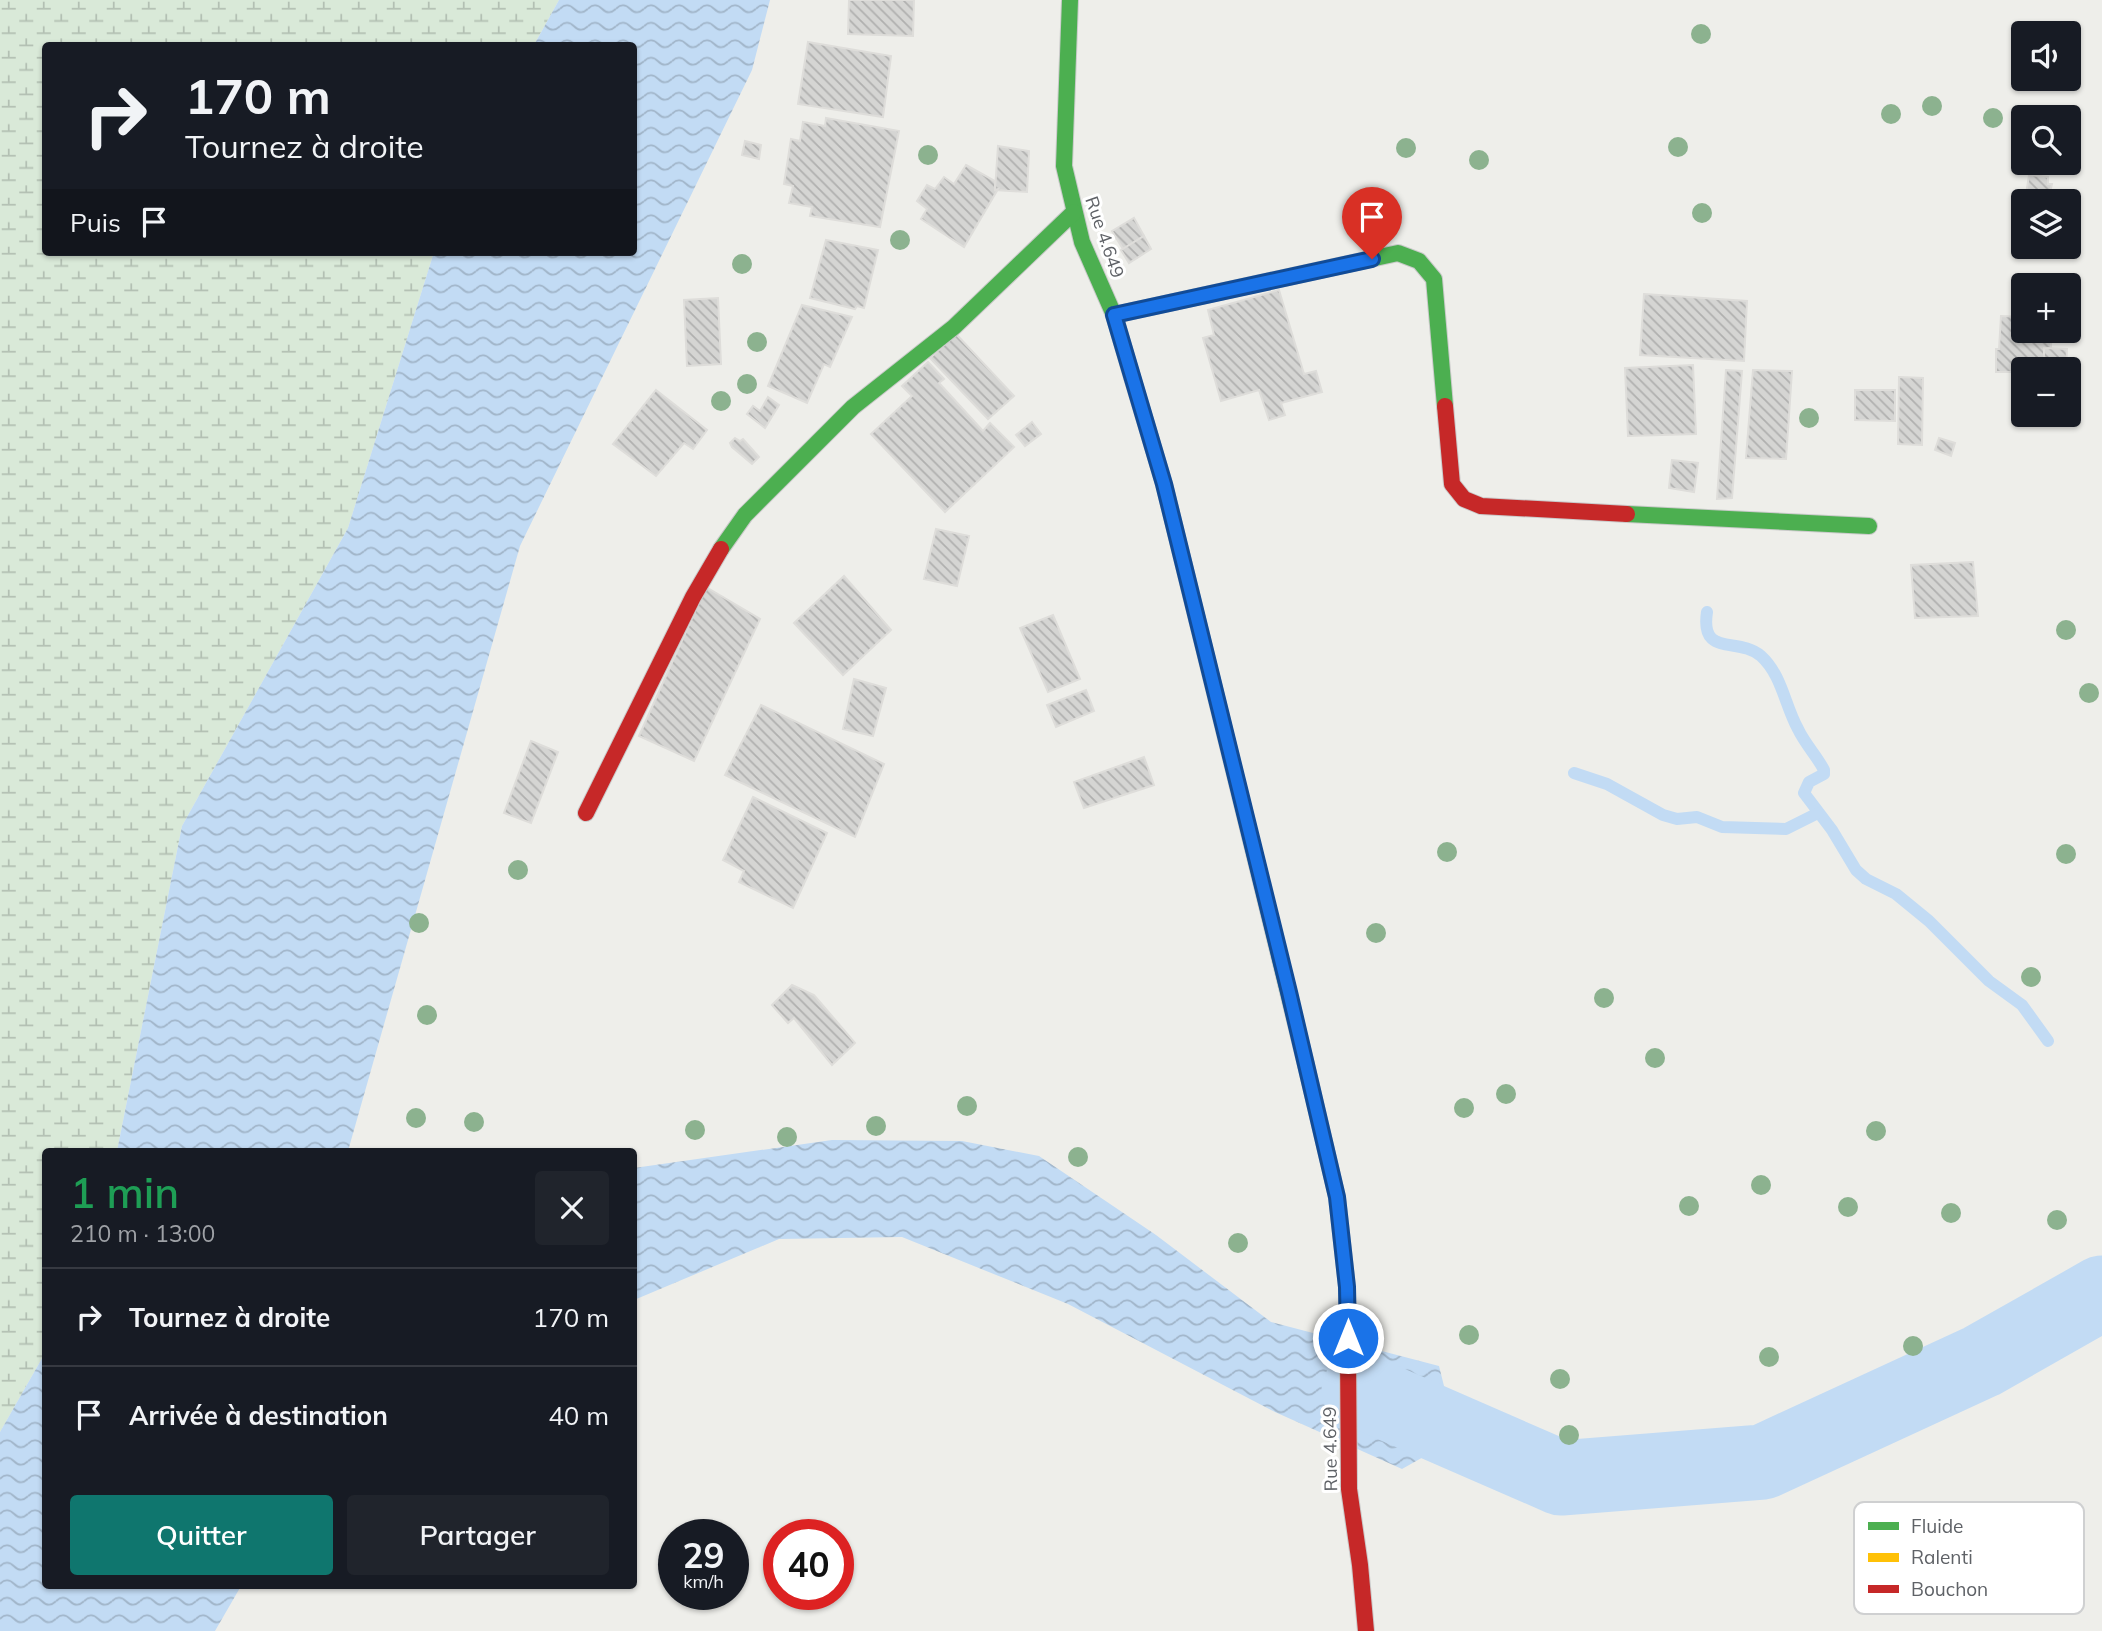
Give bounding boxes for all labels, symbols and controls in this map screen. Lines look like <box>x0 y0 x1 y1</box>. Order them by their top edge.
map controls <box>2011 21 2081 427</box>
button: sound <box>2011 21 2081 91</box>
text: 170 m <box>185 65 331 126</box>
icon: right <box>70 70 161 161</box>
button: search <box>2011 105 2081 175</box>
text: Tournez à droite <box>185 126 424 166</box>
pin <box>1342 187 1402 259</box>
button: layers <box>2011 189 2081 259</box>
street label: Rue 4.649 <box>1080 193 1130 281</box>
icon: arrive <box>1353 198 1391 236</box>
icon: arrive <box>135 203 173 241</box>
text: Puis <box>70 206 121 239</box>
button: + <box>2011 273 2081 343</box>
button: − <box>2011 357 2081 427</box>
text: 1 min <box>70 1166 179 1219</box>
button: close <box>535 1171 609 1245</box>
text: 210 m · 13:00 <box>70 1219 215 1248</box>
icon: right <box>70 1298 108 1336</box>
text: Tournez à droite <box>129 1301 330 1334</box>
text: 170 m <box>533 1301 609 1334</box>
position arrow <box>1311 1301 1385 1375</box>
icon: arrive <box>70 1396 108 1434</box>
text: Arrivée à destination <box>129 1399 388 1432</box>
text: 40 m <box>548 1399 609 1432</box>
street label: Rue 4.649 <box>1318 1406 1342 1492</box>
button: Quitter <box>70 1495 333 1575</box>
button: Partager <box>347 1495 609 1575</box>
legend <box>1854 1502 2084 1614</box>
text: Fluide <box>1911 1514 1963 1538</box>
speed limit sign: 40 <box>763 1519 854 1610</box>
text: 29 <box>682 1533 725 1577</box>
text: Ralenti <box>1911 1545 1973 1569</box>
text: km/h <box>683 1570 724 1593</box>
text: Bouchon <box>1911 1577 1988 1601</box>

